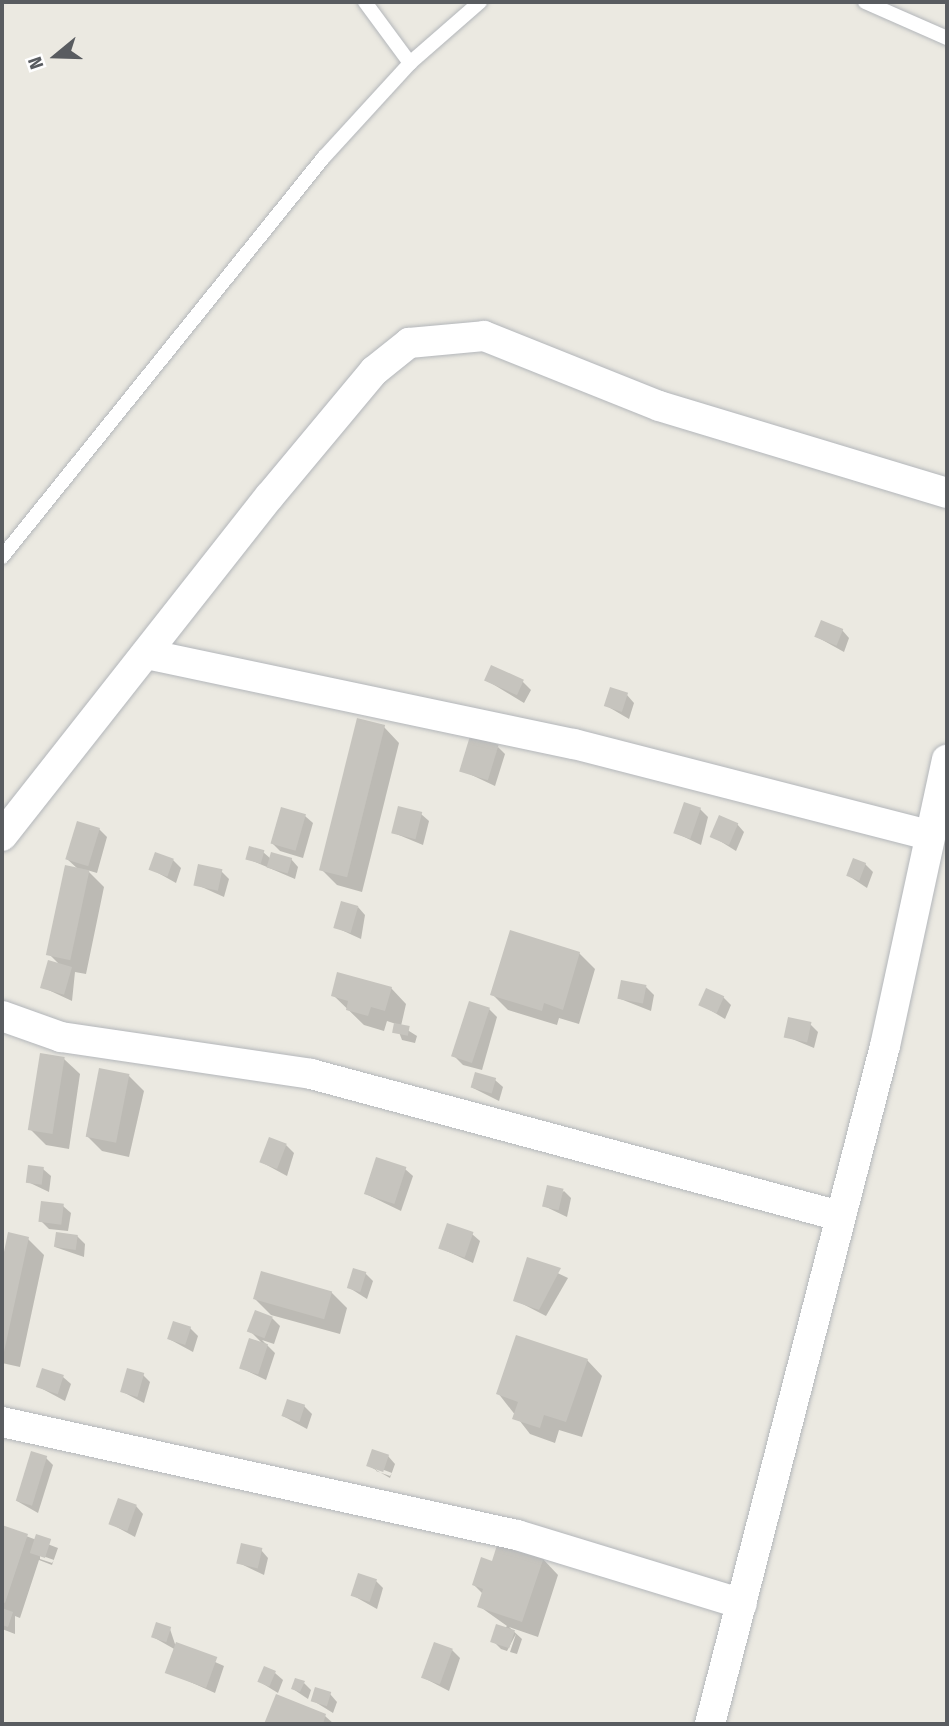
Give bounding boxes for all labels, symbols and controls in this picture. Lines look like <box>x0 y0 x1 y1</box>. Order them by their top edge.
north arrow <box>21 21 91 91</box>
text: N <box>23 54 48 72</box>

